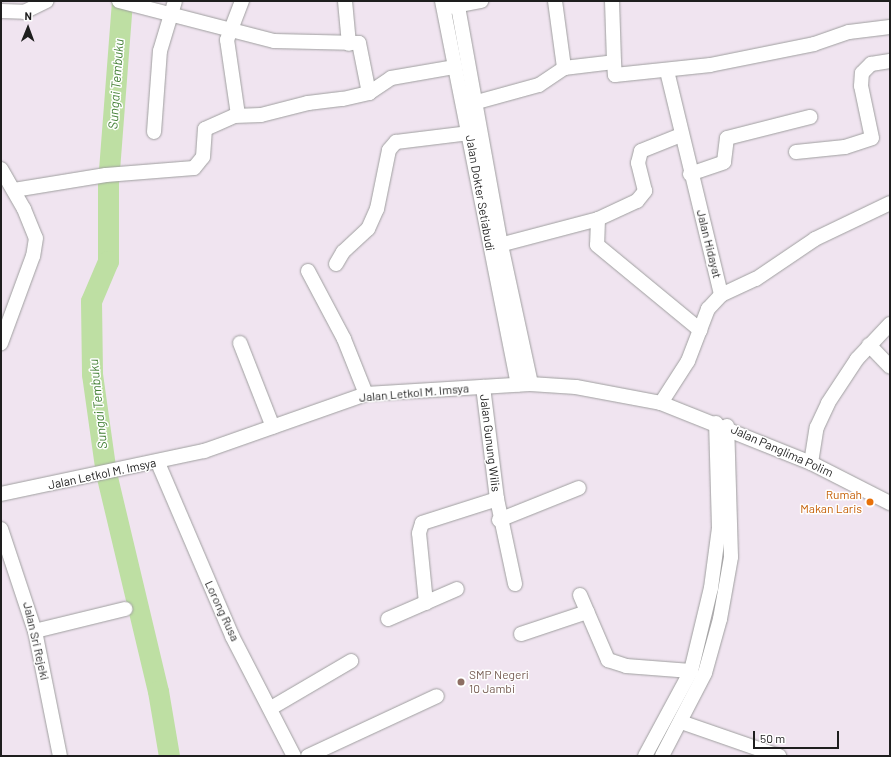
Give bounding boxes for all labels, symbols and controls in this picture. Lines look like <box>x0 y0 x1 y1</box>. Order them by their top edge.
north arrow <box>8 8 48 48</box>
text: N <box>24 9 32 22</box>
water label: Sungai Tembuku <box>105 38 127 130</box>
street label: Jalan Dokter Setiabudi <box>463 134 497 252</box>
street label: Jalan Hidayat <box>694 208 724 280</box>
water label: Sungai Tembuku <box>86 358 110 450</box>
street label: Jalan Letkol M. Imsya <box>359 381 469 405</box>
street label: Jalan Gunung Wilis <box>477 393 503 493</box>
street label: Jalan Panglima Polim <box>729 422 835 480</box>
street label: Jalan Letkol M. Imsya <box>47 456 157 492</box>
place label: Rumah Makan Laris <box>800 488 862 516</box>
marker: Rumah Makan Laris <box>865 497 875 507</box>
street label: Lorong Rusa <box>202 578 242 644</box>
street label: Jalan Sri Rejeki <box>20 601 52 681</box>
place label: SMP Negeri 10 Jambi <box>469 668 529 696</box>
marker: SMP Negeri 10 Jambi <box>456 677 466 687</box>
scale bar <box>755 723 841 749</box>
text: 50 m <box>760 731 785 745</box>

